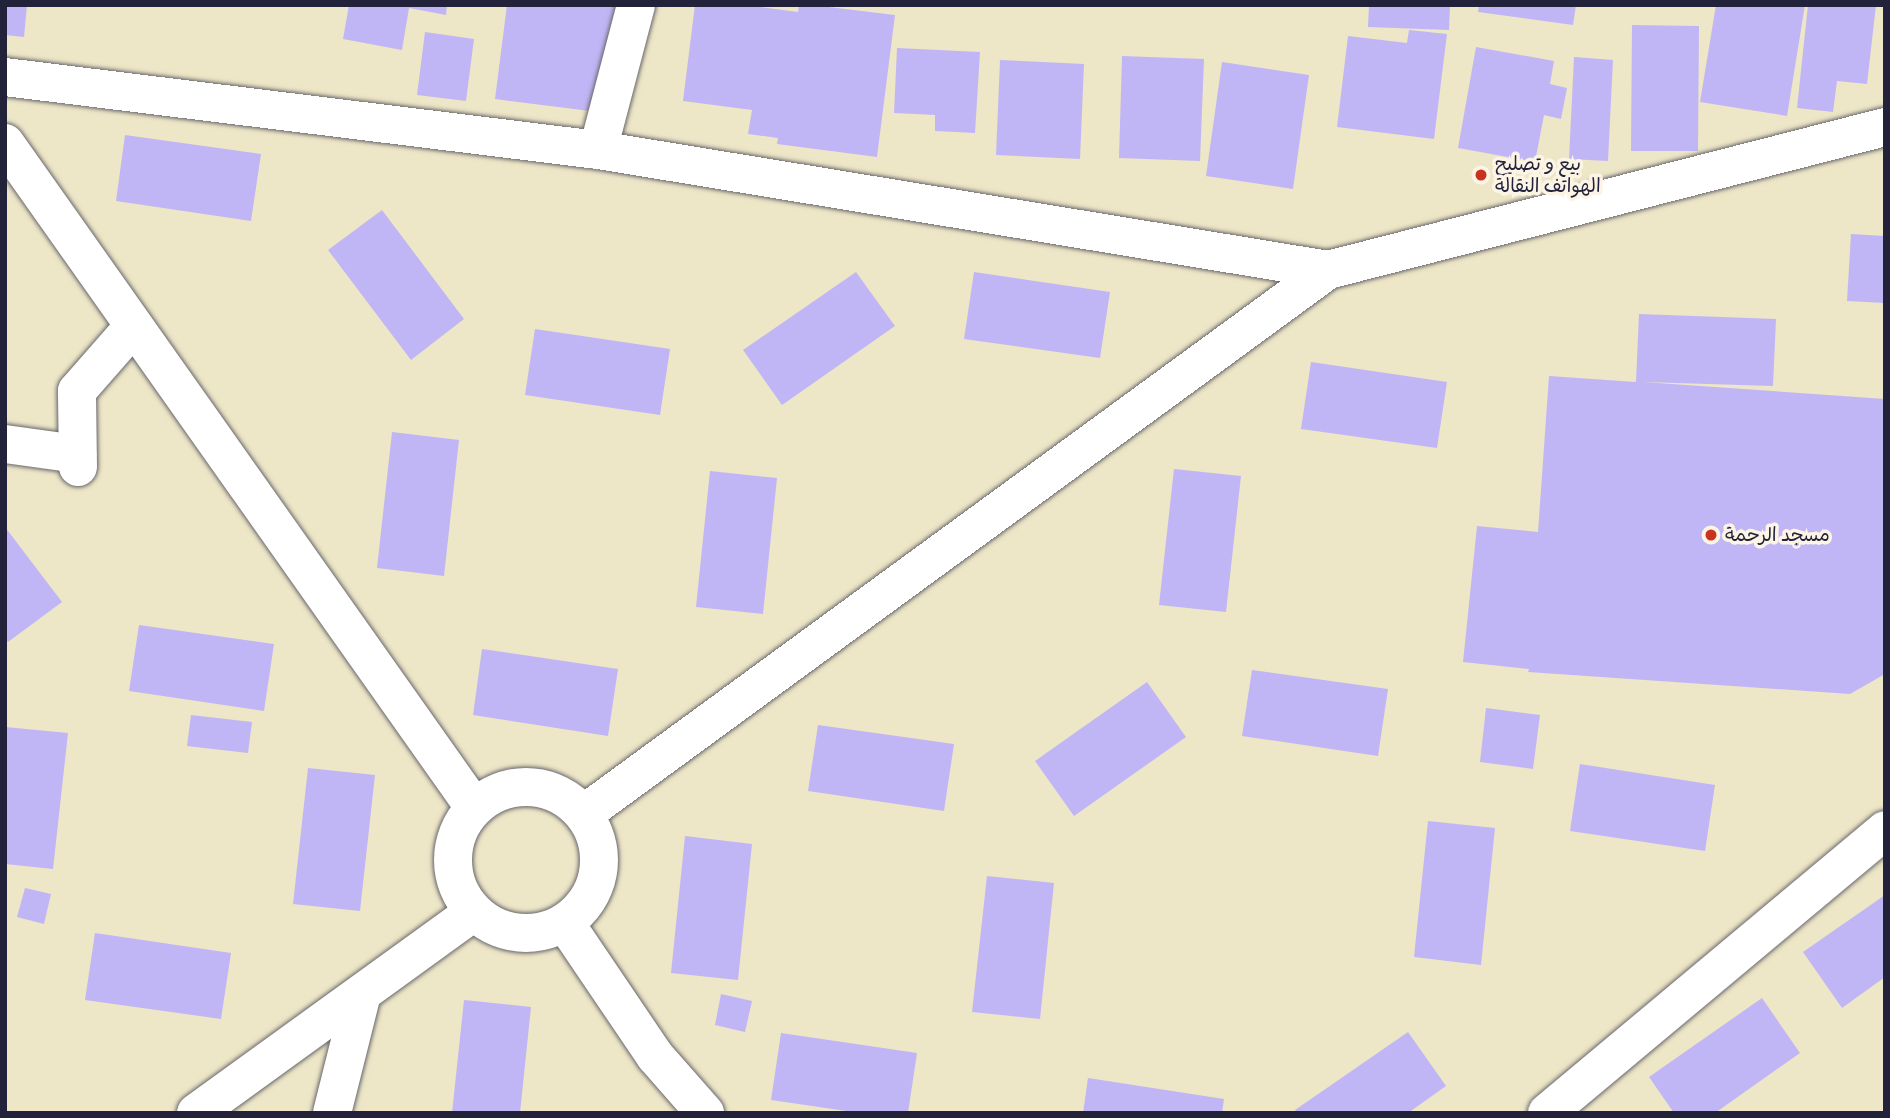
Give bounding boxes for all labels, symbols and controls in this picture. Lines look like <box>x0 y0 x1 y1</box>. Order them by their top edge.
place label: بيع و تصليح الهواتف النقالة <box>1495 153 1601 197</box>
marker: بيع و تصليح الهواتف النقالة <box>1473 167 1489 183</box>
place label: مسجد الرحمة <box>1725 524 1830 546</box>
marker: مسجد الرحمة <box>1703 527 1719 543</box>

